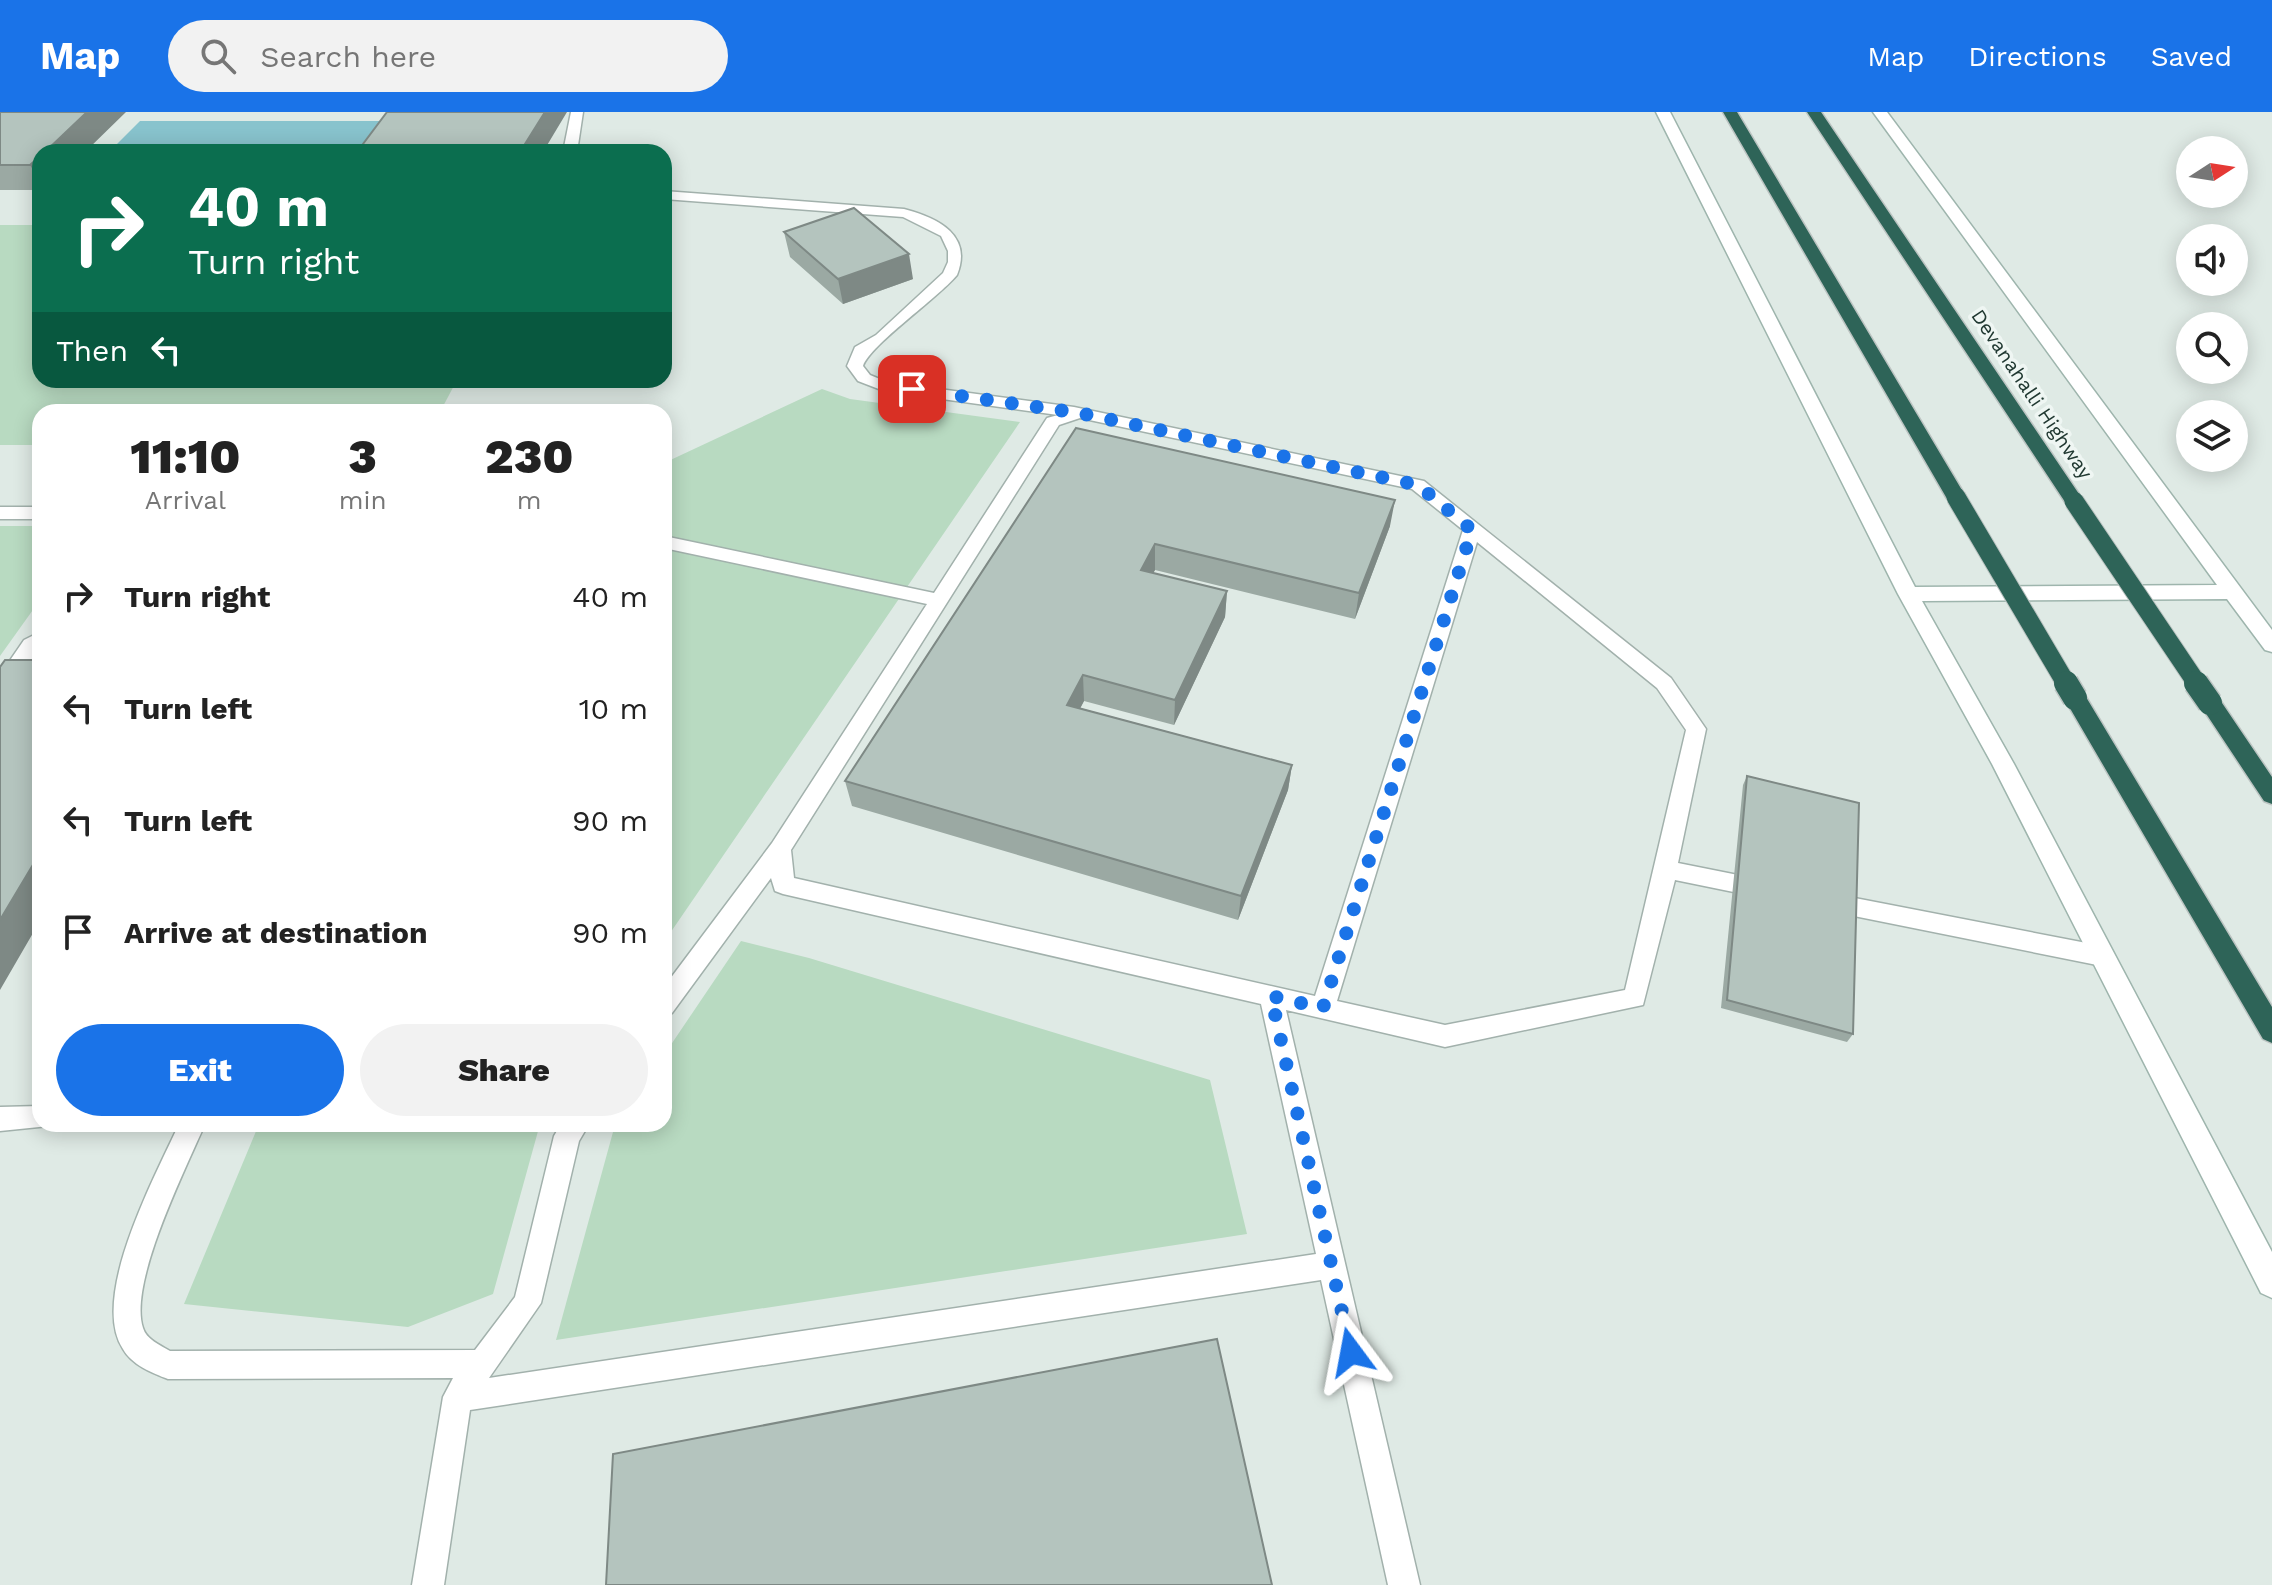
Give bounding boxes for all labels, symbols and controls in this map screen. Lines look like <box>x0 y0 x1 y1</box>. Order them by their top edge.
search box <box>168 20 728 92</box>
text: Map <box>40 34 120 78</box>
icon: search <box>196 34 240 78</box>
text: Search here <box>260 39 436 74</box>
text: Map <box>1867 40 1924 73</box>
text: Directions <box>1968 40 2107 73</box>
text: Saved <box>2151 40 2232 73</box>
north arrow <box>2176 136 2248 208</box>
map controls <box>2176 136 2248 472</box>
text: 40 m <box>188 174 329 240</box>
icon: right <box>56 176 160 280</box>
button: sound <box>2176 224 2248 296</box>
text: Turn right <box>188 241 359 283</box>
street label: Devanahalli Highway <box>1966 305 2098 484</box>
button: search <box>2176 312 2248 384</box>
icon: left <box>144 328 188 372</box>
text: Then <box>56 333 128 368</box>
pin <box>878 355 946 423</box>
icon: arrive <box>890 367 934 411</box>
button: layers <box>2176 400 2248 472</box>
text: 11:10 <box>130 428 240 485</box>
text: 3 <box>348 428 377 485</box>
text: 230 <box>485 428 574 485</box>
text: Arrival <box>145 485 226 515</box>
text: min <box>339 485 387 515</box>
text: m <box>517 485 542 515</box>
icon: right <box>56 574 100 618</box>
text: Turn right <box>124 579 270 614</box>
text: 40 m <box>572 579 648 614</box>
icon: left <box>56 686 100 730</box>
text: Turn left <box>124 691 252 726</box>
text: 10 m <box>579 691 648 726</box>
icon: left <box>56 798 100 842</box>
text: Turn left <box>124 803 252 838</box>
text: 90 m <box>572 803 648 838</box>
icon: arrive <box>56 910 100 954</box>
text: Arrive at destination <box>124 915 428 950</box>
text: 90 m <box>572 915 648 950</box>
button: Exit <box>56 1024 344 1116</box>
button: Share <box>360 1024 648 1116</box>
position arrow <box>1309 1310 1393 1394</box>

